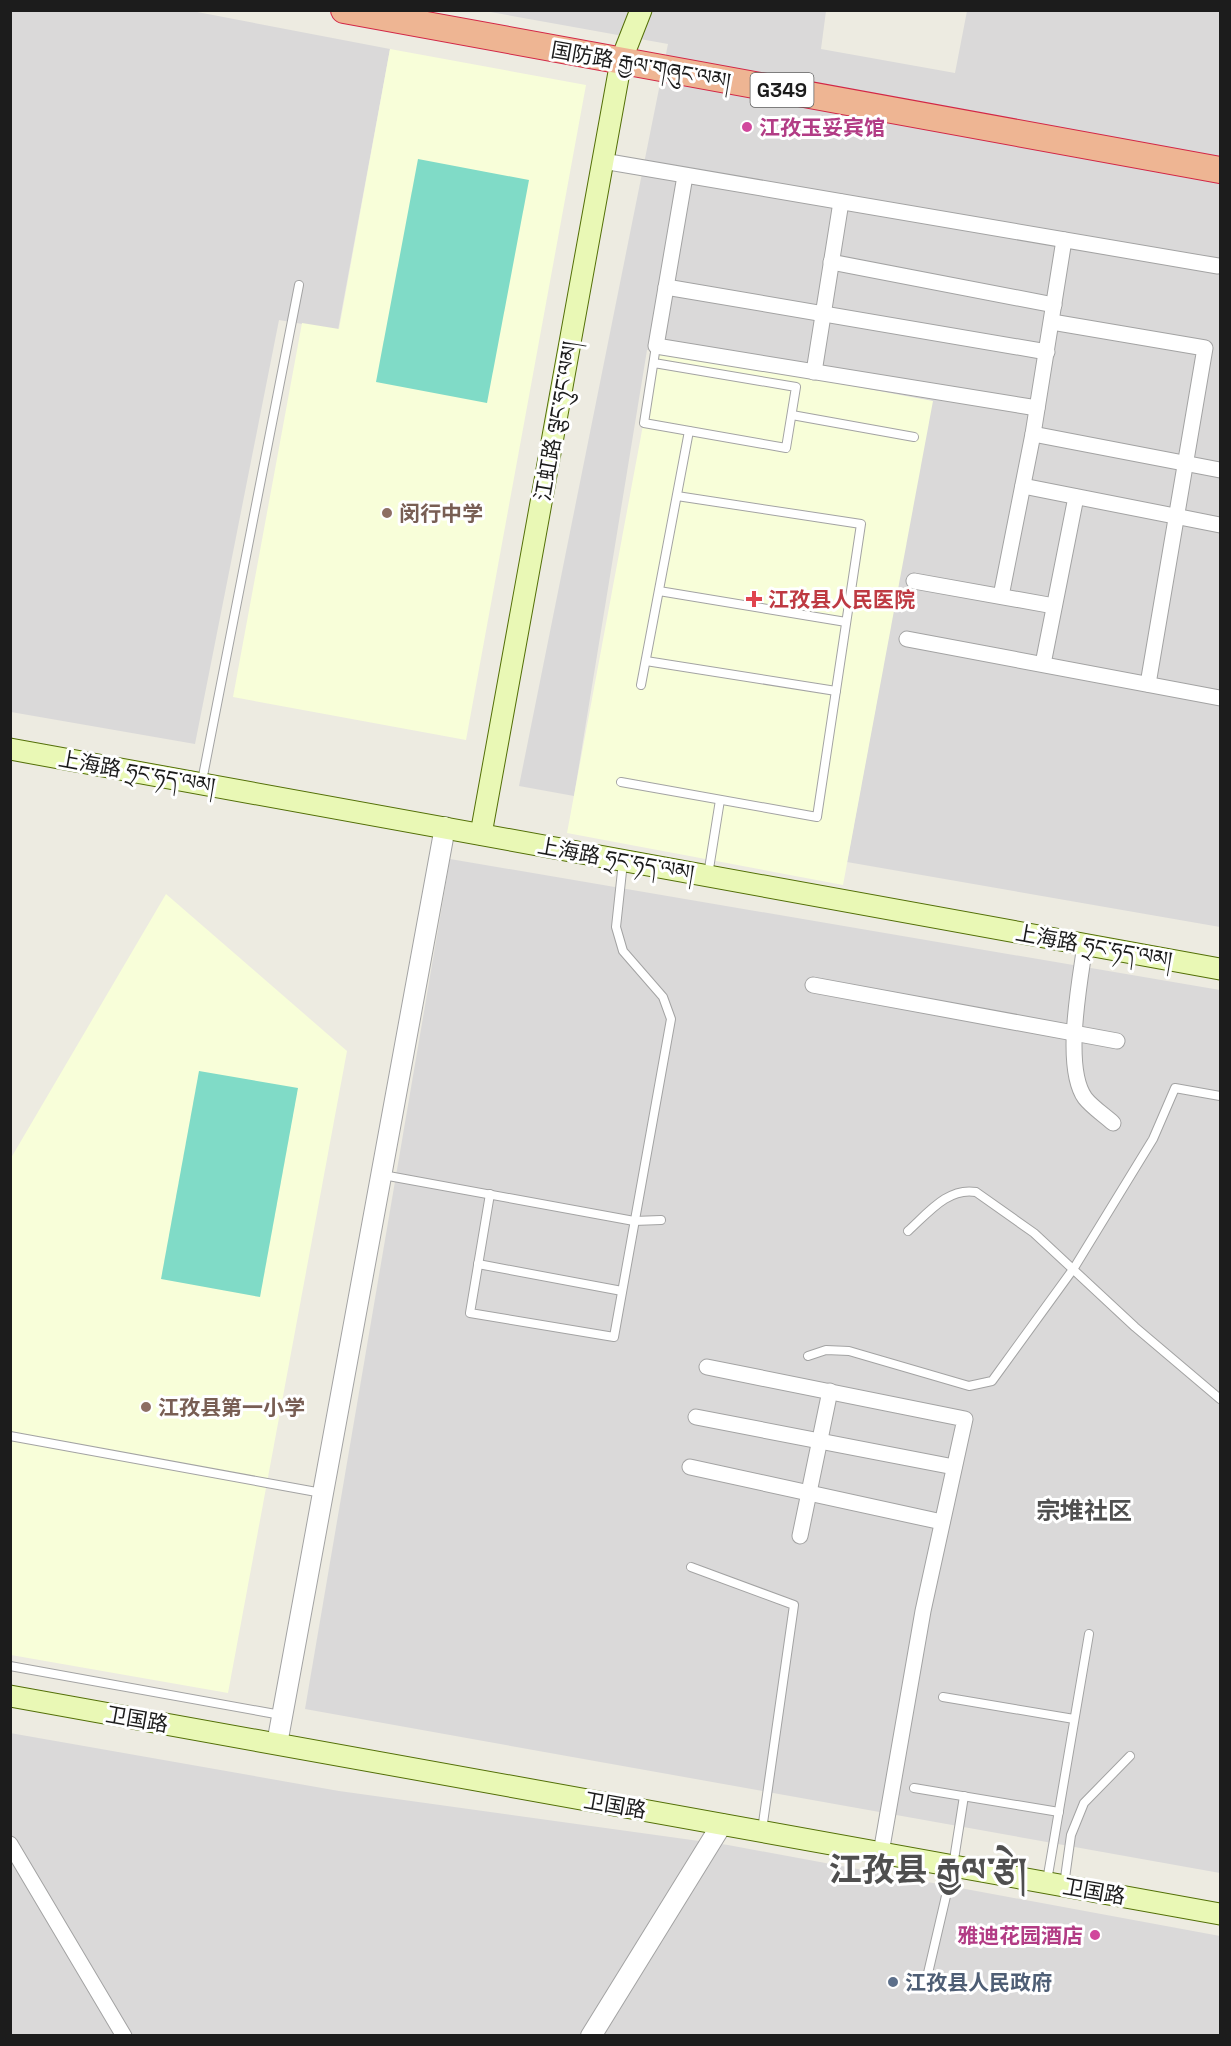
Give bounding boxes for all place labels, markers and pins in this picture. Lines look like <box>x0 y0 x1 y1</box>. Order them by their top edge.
place label: 江孜玉妥宾馆 <box>759 114 885 141</box>
marker: 江孜玉妥宾馆 <box>740 120 754 134</box>
place label: 闵行中学 <box>399 500 483 527</box>
marker: 闵行中学 <box>380 506 394 520</box>
place label: 江孜县人民医院 <box>768 586 915 613</box>
marker: 江孜县人民医院 <box>745 590 763 608</box>
place label: 江孜县第一小学 <box>158 1394 305 1421</box>
marker: 江孜县第一小学 <box>139 1400 153 1414</box>
place label: 雅迪花园酒店 <box>957 1922 1083 1949</box>
marker: 雅迪花园酒店 <box>1088 1928 1102 1942</box>
place label: 江孜县人民政府 <box>905 1969 1052 1996</box>
marker: 江孜县人民政府 <box>886 1975 900 1989</box>

